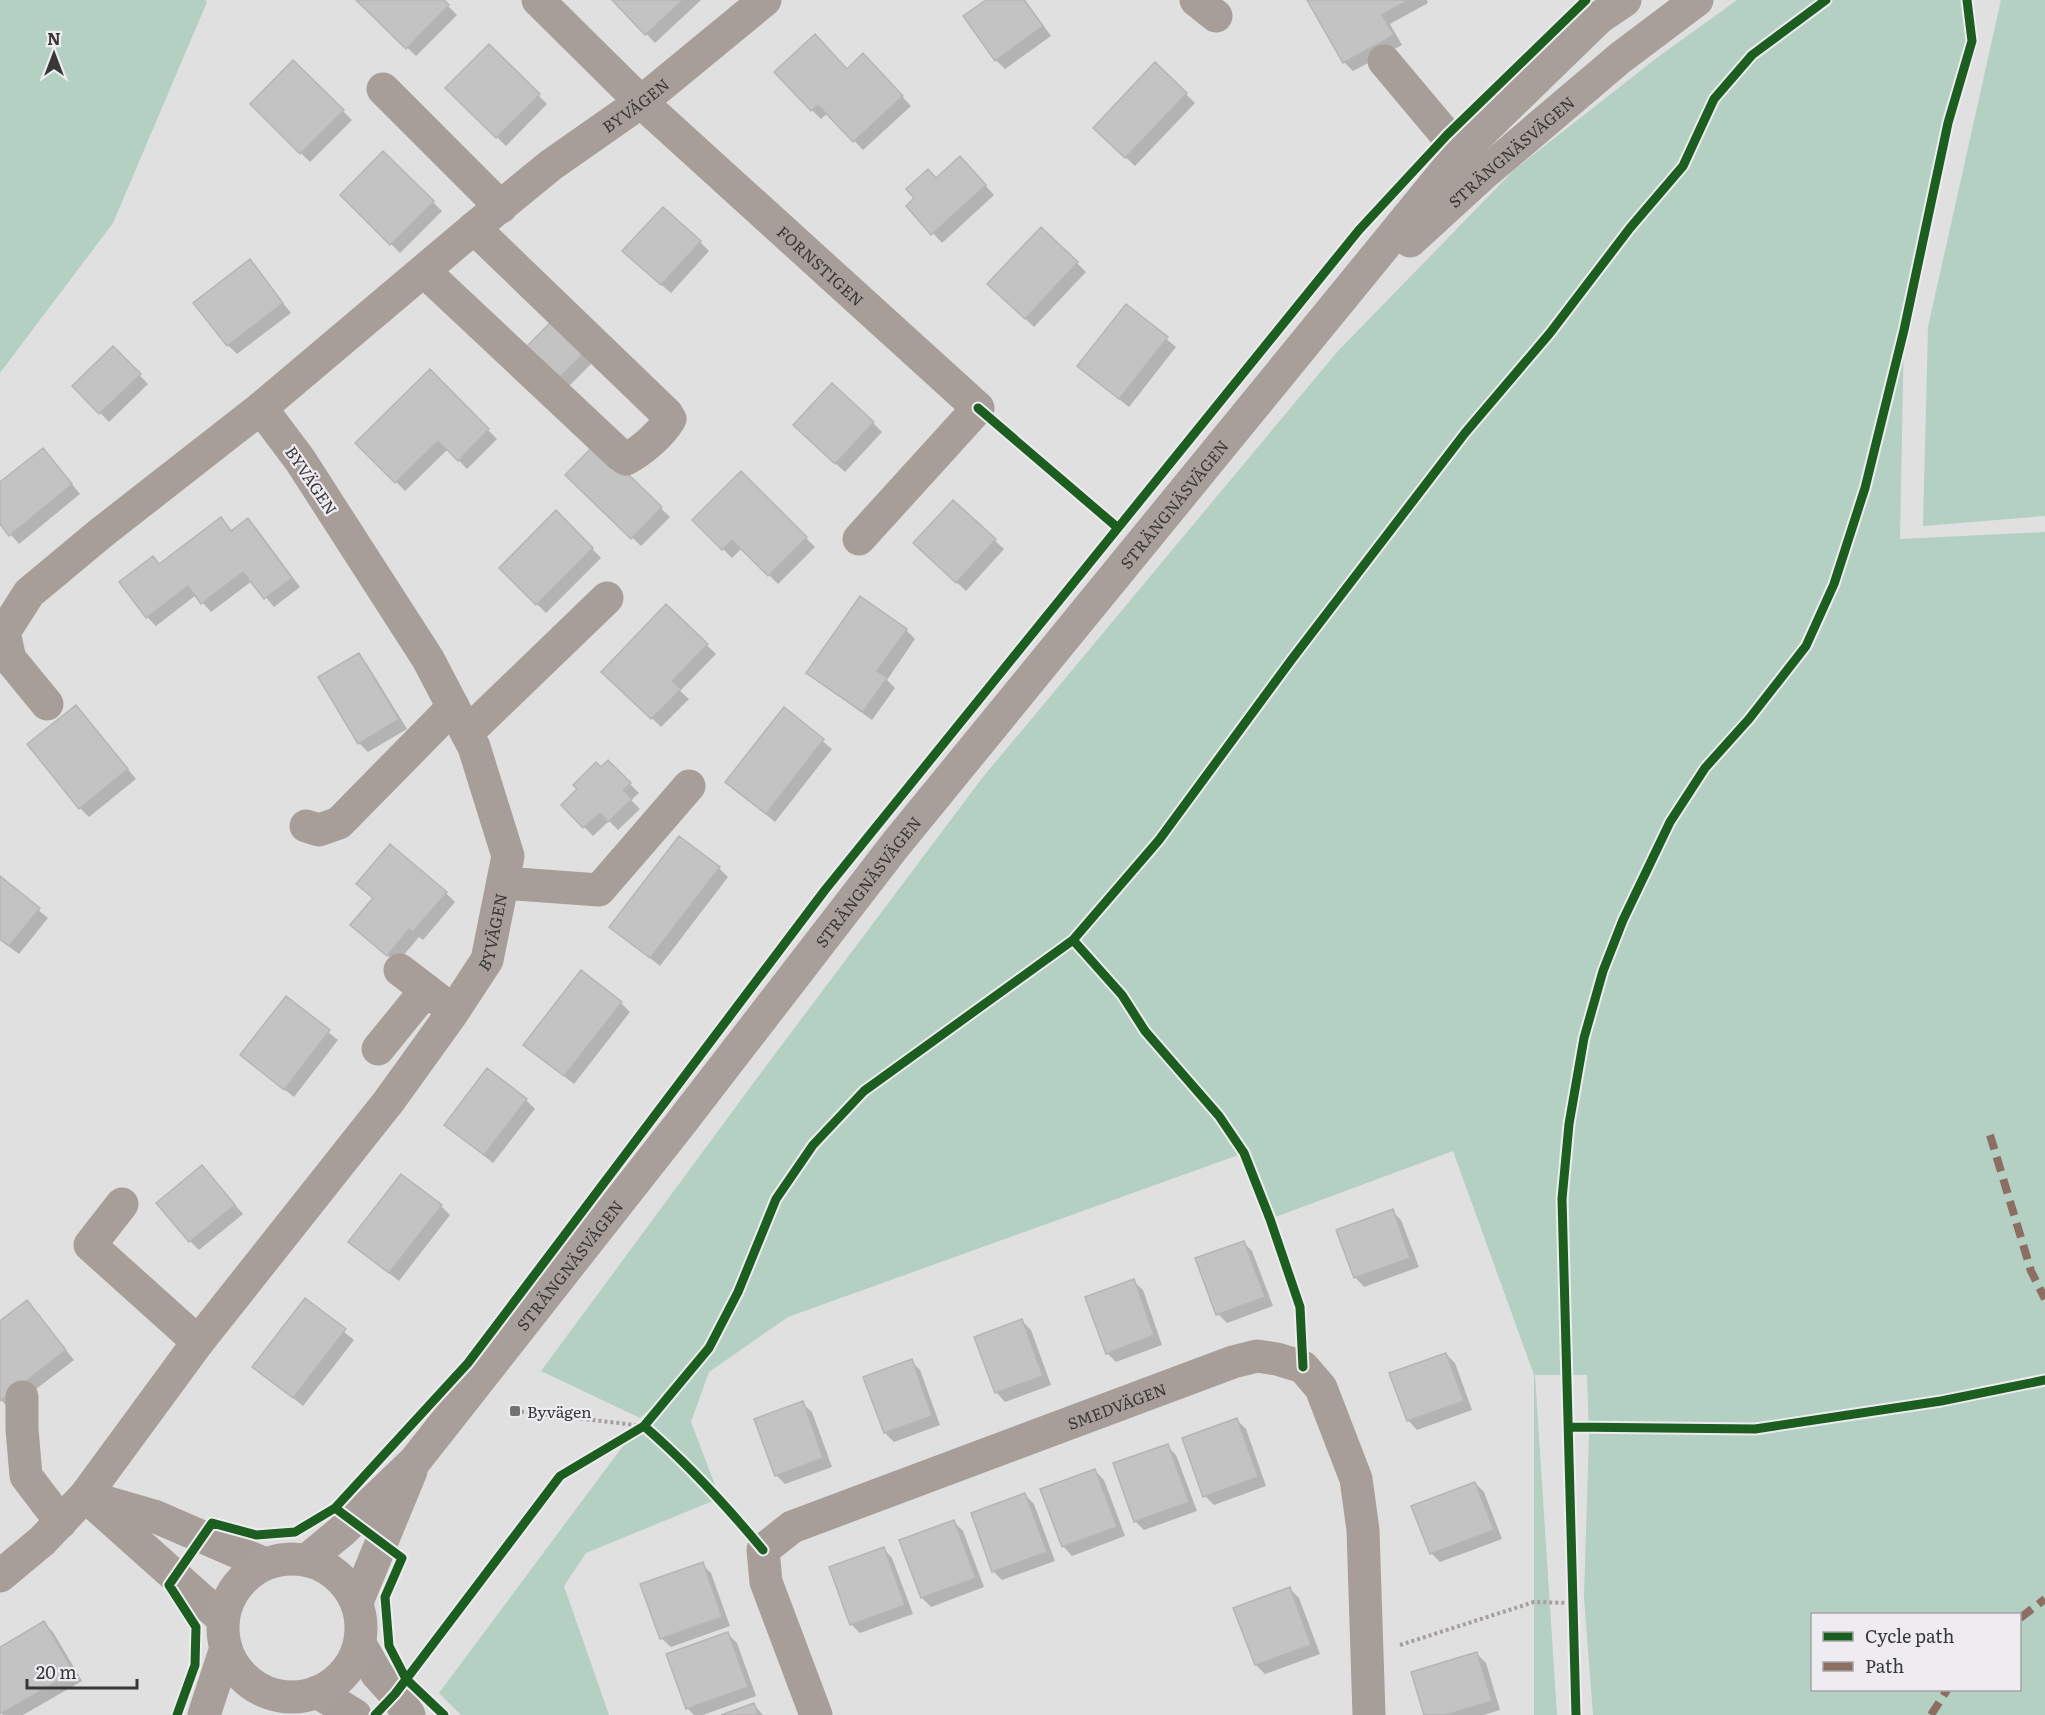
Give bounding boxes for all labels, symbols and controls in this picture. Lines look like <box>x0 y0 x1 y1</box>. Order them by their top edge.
north arrow <box>24 24 84 84</box>
text: N <box>47 26 61 50</box>
street label: BYVÄGEN <box>597 72 674 138</box>
street label: STRÄNGNÄSVÄGEN <box>1442 90 1579 213</box>
street label: FORNSTIGEN <box>772 220 870 311</box>
street label: STRÄNGNÄSVÄGEN <box>1114 434 1234 574</box>
street label: BYVÄGEN <box>280 441 344 519</box>
street label: STRÄNGNÄSVÄGEN <box>809 811 926 952</box>
street label: BYVÄGEN <box>471 891 512 975</box>
street label: STRÄNGNÄSVÄGEN <box>510 1195 628 1335</box>
street label: SMEDVÄGEN <box>1064 1376 1170 1435</box>
place label: Byvägen <box>527 1399 592 1423</box>
marker: Byvägen <box>508 1404 522 1418</box>
legend <box>1811 1613 2021 1691</box>
text: Cycle path <box>1865 1622 1954 1649</box>
scale bar <box>27 1652 136 1690</box>
text: Path <box>1865 1652 1904 1679</box>
text: 20 m <box>36 1658 77 1685</box>

